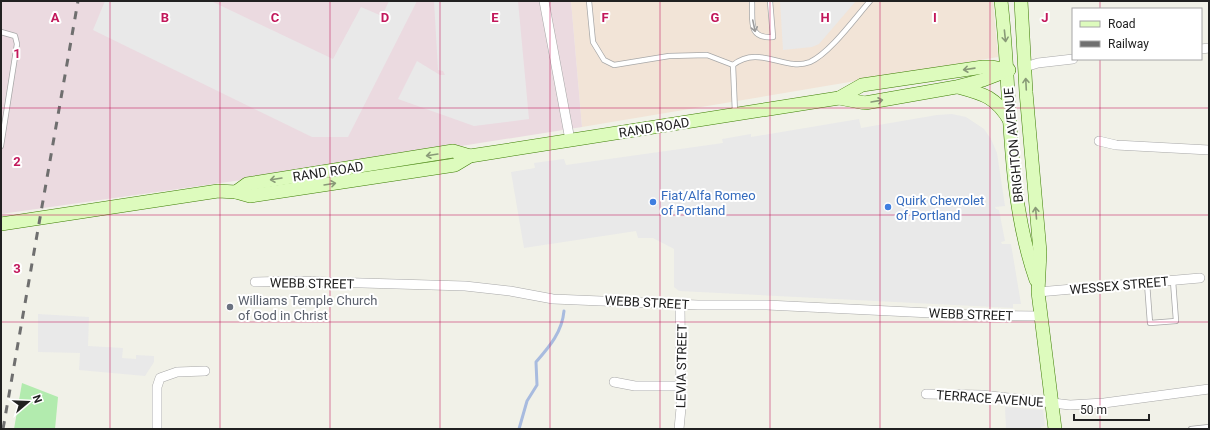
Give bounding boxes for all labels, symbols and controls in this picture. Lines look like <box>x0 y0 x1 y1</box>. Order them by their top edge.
legend <box>1072 8 1202 60</box>
text: A <box>51 10 60 25</box>
text: B <box>161 10 169 25</box>
text: C <box>271 10 280 25</box>
text: D <box>381 10 389 25</box>
text: E <box>491 10 499 25</box>
text: F <box>601 10 609 25</box>
text: G <box>711 10 720 25</box>
text: H <box>820 10 830 25</box>
text: I <box>933 10 937 25</box>
text: J <box>1041 10 1049 25</box>
text: Road <box>1108 17 1136 31</box>
one-way arrow <box>751 20 759 33</box>
one-way arrow <box>1002 29 1009 42</box>
text: Railway <box>1108 37 1149 51</box>
text: 1 <box>13 46 21 61</box>
one-way arrow <box>963 65 976 73</box>
one-way arrow <box>1022 78 1029 91</box>
street label: BRIGHTON AVENUE <box>1001 87 1026 203</box>
one-way arrow <box>870 97 883 105</box>
street label: RAND ROAD <box>618 115 690 140</box>
one-way arrow <box>426 151 439 159</box>
text: 2 <box>13 154 21 169</box>
street label: RAND ROAD <box>292 159 364 184</box>
one-way arrow <box>270 175 283 183</box>
one-way arrow <box>323 180 336 188</box>
place label: Fiat/Alfa Romeo of Portland <box>661 188 756 218</box>
place label: Quirk Chevrolet of Portland <box>896 193 984 223</box>
marker: Fiat/Alfa Romeo of Portland <box>648 197 658 207</box>
marker: Quirk Chevrolet of Portland <box>883 202 893 212</box>
one-way arrow <box>1032 207 1039 220</box>
text: 3 <box>13 261 21 276</box>
street label: WESSEX STREET <box>1069 274 1169 297</box>
street label: WEBB STREET <box>270 275 355 292</box>
place label: Williams Temple Church of God in Christ <box>238 293 377 323</box>
street label: WEBB STREET <box>604 293 690 312</box>
marker: Williams Temple Church of God in Christ <box>225 302 235 312</box>
street label: WEBB STREET <box>928 306 1014 323</box>
street label: LEVIA STREET <box>673 324 690 408</box>
north arrow <box>8 382 48 422</box>
street label: TERRACE AVENUE <box>936 387 1044 410</box>
text: N <box>30 393 44 405</box>
scale bar <box>1074 396 1149 422</box>
text: 50 m <box>1080 403 1107 417</box>

